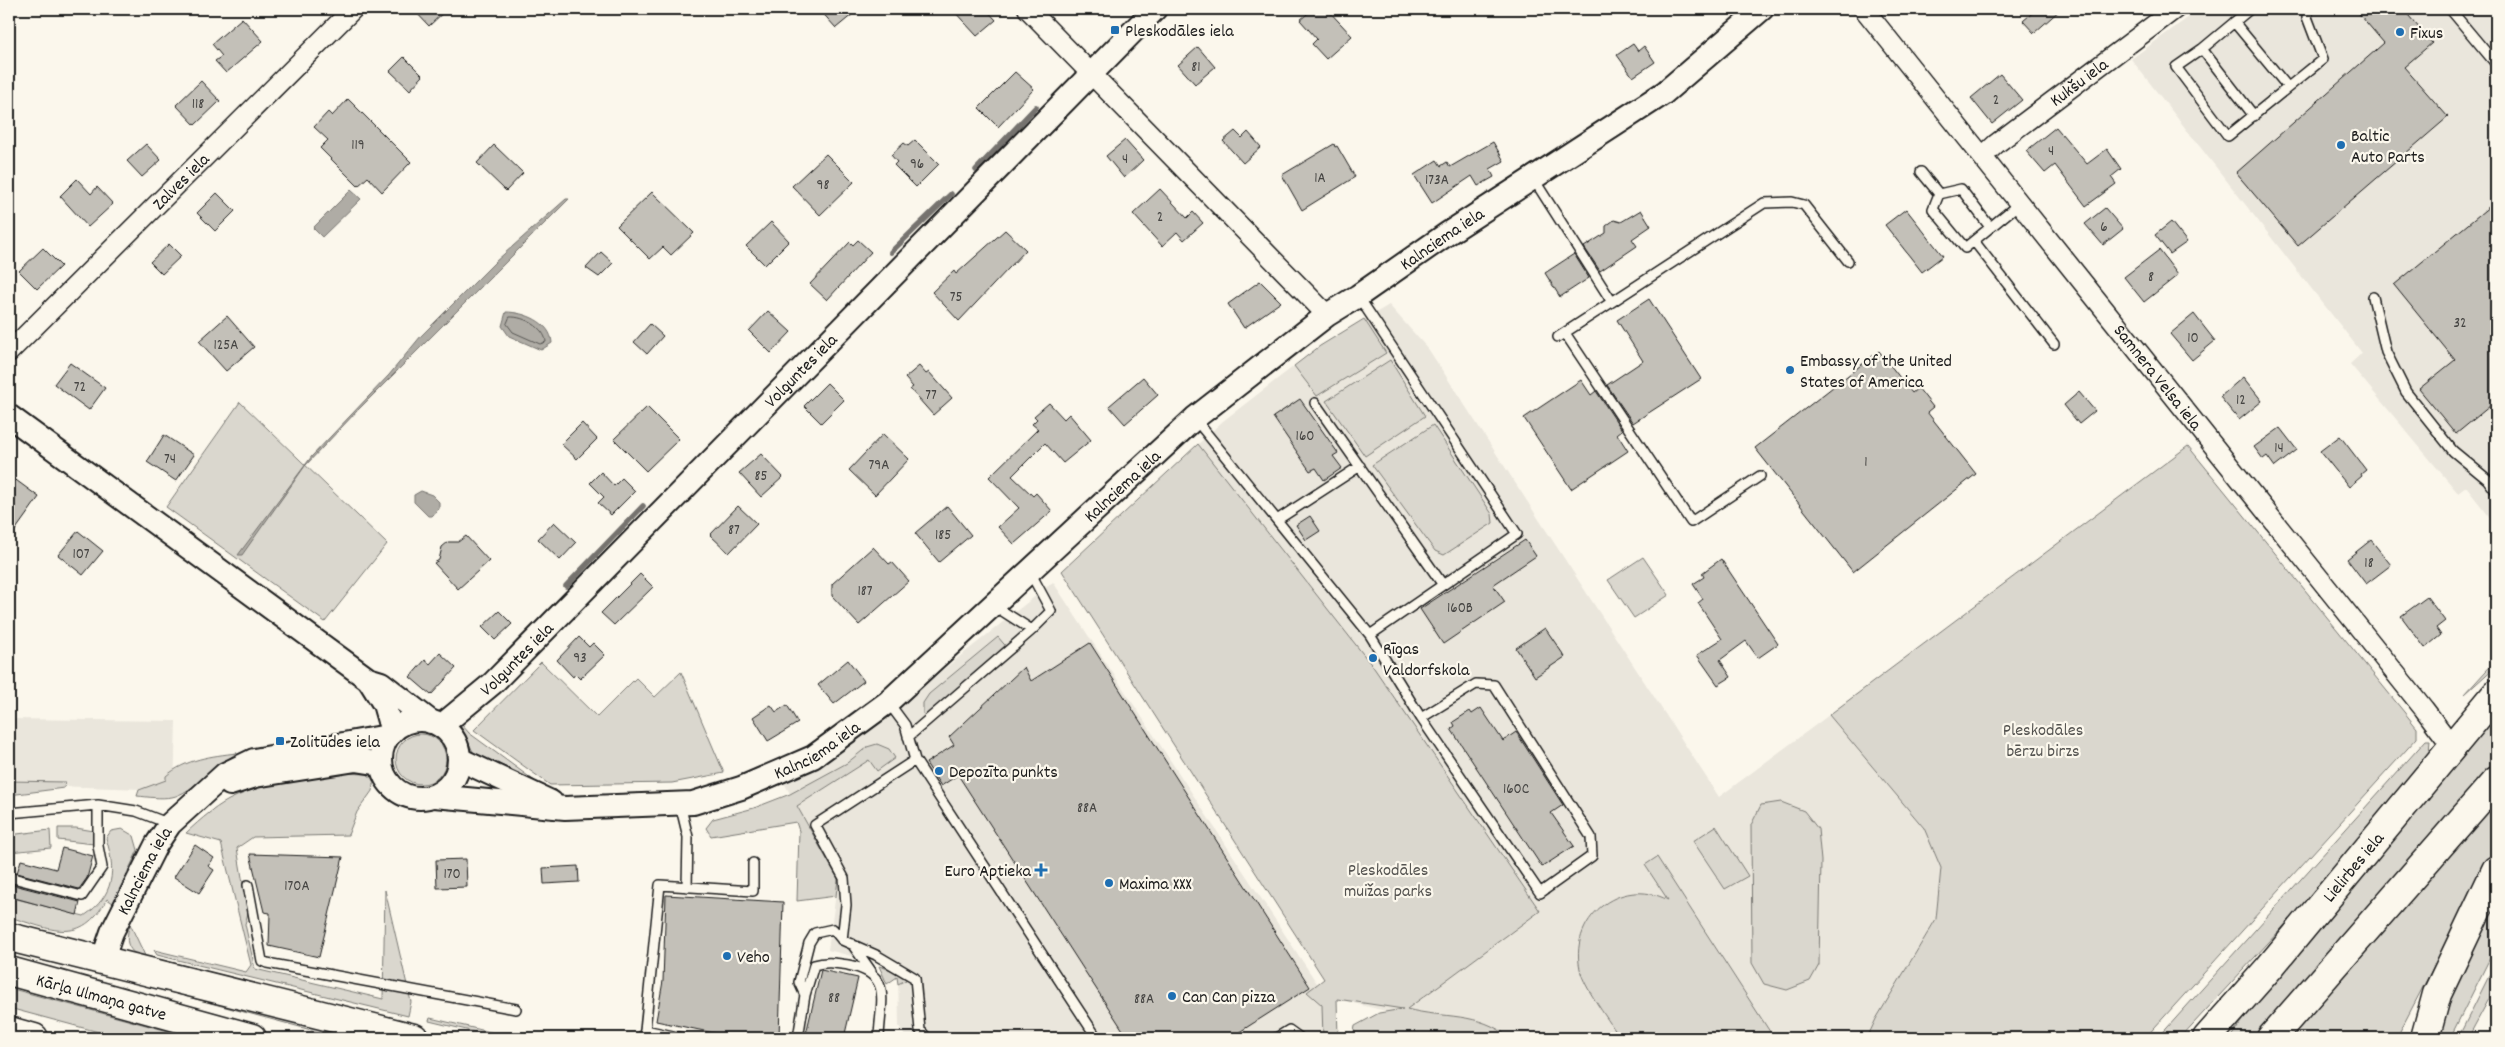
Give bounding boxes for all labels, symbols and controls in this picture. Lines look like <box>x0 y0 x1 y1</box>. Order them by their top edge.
place label: Pleskodāles iela <box>1125 20 1234 45</box>
place label: Fixus <box>2410 22 2443 47</box>
marker: Pleskodāles iela <box>1109 24 1121 36</box>
marker: Fixus <box>2394 26 2406 38</box>
street label: Kukšu iela <box>2046 53 2115 114</box>
house number: 81 <box>1191 57 1201 79</box>
house number: 2 <box>1993 90 1999 112</box>
house number: 118 <box>192 94 204 116</box>
place label: Baltic Auto Parts <box>2351 125 2425 171</box>
house number: 119 <box>351 135 365 157</box>
marker: Baltic Auto Parts <box>2335 139 2347 151</box>
house number: 4 <box>2048 141 2054 163</box>
street label: Zalves iela <box>148 148 217 217</box>
house number: 4 <box>1122 149 1128 171</box>
house number: 96 <box>910 154 924 176</box>
house number: 1A <box>1314 168 1326 190</box>
house number: 173A <box>1425 170 1449 192</box>
house number: 98 <box>817 175 829 197</box>
street label: Kalnciema iela <box>1396 203 1491 278</box>
house number: 2 <box>1157 207 1163 229</box>
house number: 6 <box>2100 217 2108 239</box>
house number: 8 <box>2148 267 2154 289</box>
house number: 75 <box>950 287 962 309</box>
house number: 32 <box>2453 313 2467 335</box>
street label: Samnera Velsa iela <box>2106 320 2207 437</box>
house number: 10 <box>2187 328 2199 350</box>
street label: Volguntes iela <box>760 329 845 415</box>
house number: 125A <box>214 335 238 357</box>
place label: Embassy of the United States of America <box>1800 350 1952 396</box>
marker: Embassy of the United States of America <box>1784 364 1796 376</box>
house number: 72 <box>74 377 86 399</box>
house number: 77 <box>925 385 937 407</box>
house number: 12 <box>2236 390 2246 412</box>
house number: 160 <box>1296 426 1314 448</box>
house number: 14 <box>2274 438 2284 460</box>
street label: Kalnciema iela <box>1080 445 1168 529</box>
house number: 74 <box>164 449 176 471</box>
house number: 1 <box>1864 452 1868 474</box>
house number: 79A <box>869 455 889 477</box>
house number: 85 <box>755 466 768 488</box>
house number: 87 <box>728 520 740 542</box>
house number: 185 <box>935 525 951 547</box>
house number: 107 <box>72 544 90 566</box>
house number: 18 <box>2364 553 2374 575</box>
house number: 187 <box>857 581 873 603</box>
house number: 160B <box>1447 598 1473 620</box>
street label: Volguntes iela <box>476 618 561 704</box>
place label: Rīgas Valdorfskola <box>1383 638 1470 684</box>
house number: 93 <box>573 648 587 670</box>
marker: Rīgas Valdorfskola <box>1367 652 1379 664</box>
street label: Kalnciema iela <box>771 716 867 787</box>
park label: Pleskodāles bērzu birzs <box>2003 719 2083 765</box>
place label: Zolitūdes iela <box>290 731 380 756</box>
marker: Zolitūdes iela <box>274 735 286 747</box>
place label: Depozīta punkts <box>949 761 1058 786</box>
marker: Depozīta punkts <box>933 765 945 777</box>
house number: 160C <box>1503 779 1529 801</box>
house number: 88A <box>1077 798 1097 820</box>
street label: Kalnciema iela <box>113 822 180 920</box>
street label: Lielirbes iela <box>2318 827 2392 909</box>
park label: Pleskodāles muižas parks <box>1344 859 1432 905</box>
place label: Euro Aptieka <box>944 860 1032 885</box>
house number: 170 <box>443 864 461 886</box>
marker: Euro Aptieka <box>1035 864 1047 876</box>
place label: Maxima XXX <box>1119 873 1192 898</box>
house number: 170A <box>284 876 310 898</box>
marker: Maxima XXX <box>1103 877 1115 889</box>
place label: Veho <box>737 946 770 971</box>
marker: Veho <box>721 950 733 962</box>
street label: Kārļa Ulmaņa gatve <box>33 969 169 1029</box>
place label: Can Can pizza <box>1182 986 1276 1011</box>
house number: 88 <box>828 988 840 1010</box>
house number: 88A <box>1134 989 1154 1011</box>
marker: Can Can pizza <box>1166 990 1178 1002</box>

